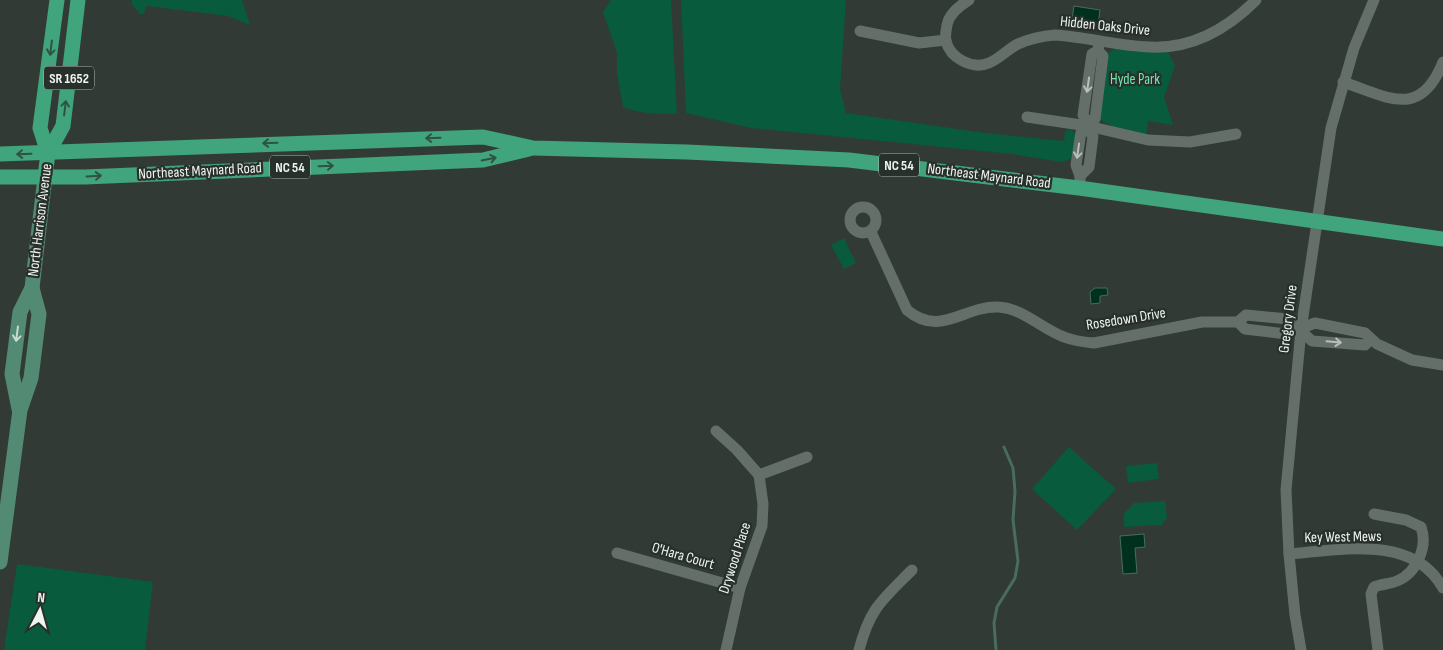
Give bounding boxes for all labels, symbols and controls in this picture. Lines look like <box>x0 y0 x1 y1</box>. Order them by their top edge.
street label: Hidden Oaks Drive <box>1059 12 1151 40</box>
one-way arrow <box>46 40 56 56</box>
road number: SR 1652 <box>44 66 94 90</box>
park label: Hyde Park <box>1110 70 1160 89</box>
one-way arrow <box>1083 77 1093 93</box>
one-way arrow <box>60 100 70 116</box>
one-way arrow <box>425 134 441 143</box>
one-way arrow <box>262 139 278 148</box>
one-way arrow <box>1073 142 1083 158</box>
one-way arrow <box>16 149 32 158</box>
one-way arrow <box>480 153 496 163</box>
road number: NC 54 <box>879 154 919 176</box>
road number: NC 54 <box>270 156 310 178</box>
street label: Northeast Maynard Road <box>138 158 262 184</box>
street label: Northeast Maynard Road <box>926 159 1052 193</box>
one-way arrow <box>318 161 334 170</box>
street label: North Harrison Avenue <box>24 162 56 278</box>
one-way arrow <box>86 172 102 181</box>
street label: Gregory Drive <box>1274 284 1302 354</box>
street label: Rosedown Drive <box>1085 303 1167 335</box>
one-way arrow <box>12 325 22 341</box>
one-way arrow <box>1326 338 1342 347</box>
street label: Drywood Place <box>715 520 755 596</box>
street label: Key West Mews <box>1304 527 1382 547</box>
street label: O'Hara Court <box>650 538 717 574</box>
north arrow <box>15 585 65 635</box>
text: N <box>37 589 46 606</box>

